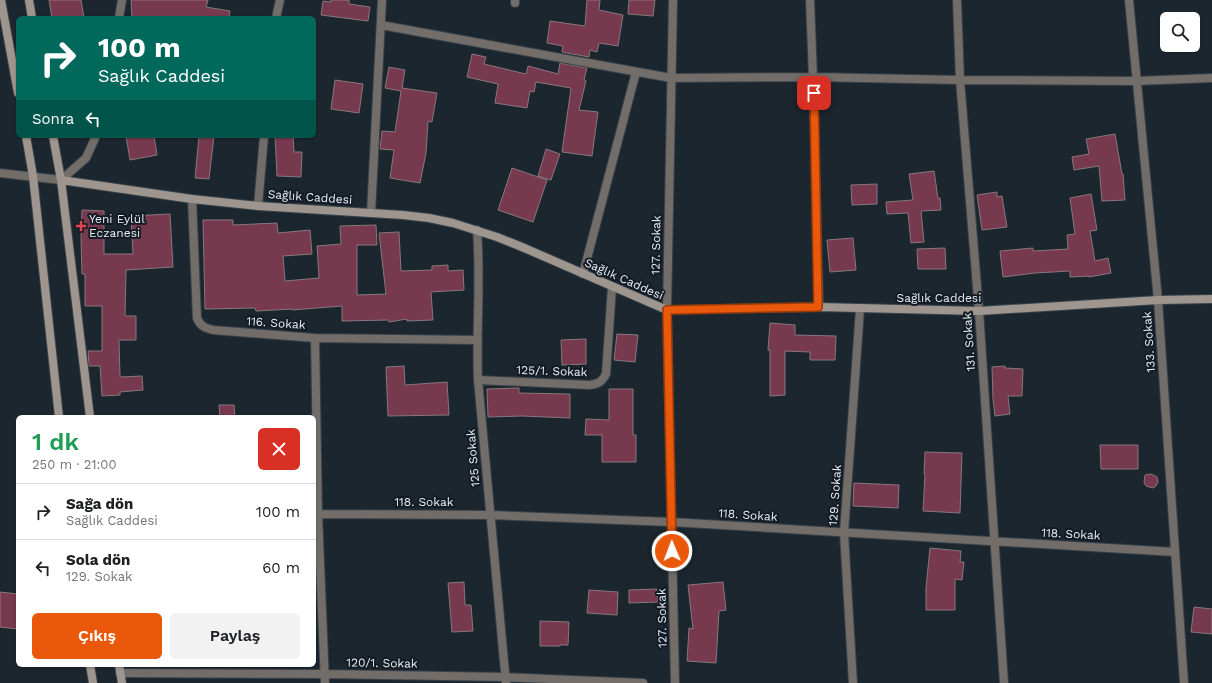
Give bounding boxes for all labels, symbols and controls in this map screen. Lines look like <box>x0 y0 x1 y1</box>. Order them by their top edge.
map controls <box>1160 12 1200 52</box>
button: search <box>1160 12 1200 52</box>
text: 100 m <box>98 31 181 64</box>
icon: right <box>32 32 84 84</box>
text: Sağlık Caddesi <box>98 65 225 86</box>
pin <box>797 76 831 110</box>
icon: arrive <box>803 82 825 104</box>
icon: left <box>82 108 104 130</box>
text: Sonra <box>32 110 74 128</box>
street label: Sağlık Caddesi <box>267 187 353 207</box>
place label: Yeni Eylül Eczanesi <box>89 212 145 240</box>
street label: 127. Sokak <box>648 215 664 275</box>
marker: Yeni Eylül Eczanesi <box>76 221 86 231</box>
street label: Sağlık Caddesi <box>582 255 666 303</box>
street label: Sağlık Caddesi <box>897 291 981 305</box>
street label: 133. Sokak <box>1140 311 1158 373</box>
street label: 131. Sokak <box>960 312 978 372</box>
street label: 116. Sokak <box>246 314 306 332</box>
street label: 125/1. Sokak <box>516 363 588 379</box>
text: 1 dk <box>32 428 79 456</box>
button: close <box>258 428 300 470</box>
street label: 125 Sokak <box>463 428 482 487</box>
text: 250 m · 21:00 <box>32 457 117 472</box>
street label: 129. Sokak <box>826 464 844 526</box>
text: Sağa dön <box>66 495 133 513</box>
street label: 118. Sokak <box>394 495 454 509</box>
icon: right <box>32 501 54 523</box>
text: 100 m <box>256 503 300 521</box>
street label: 118. Sokak <box>718 506 778 524</box>
text: Sağlık Caddesi <box>66 513 158 528</box>
street label: 118. Sokak <box>1041 525 1101 543</box>
position arrow <box>651 530 693 572</box>
text: Sola dön <box>66 551 130 569</box>
icon: left <box>32 557 54 579</box>
text: 60 m <box>262 559 300 577</box>
text: 129. Sokak <box>66 569 132 584</box>
street label: 127. Sokak <box>654 588 670 648</box>
button: Çıkış <box>32 613 162 659</box>
button: Paylaş <box>170 613 300 659</box>
street label: 120/1. Sokak <box>346 655 418 671</box>

